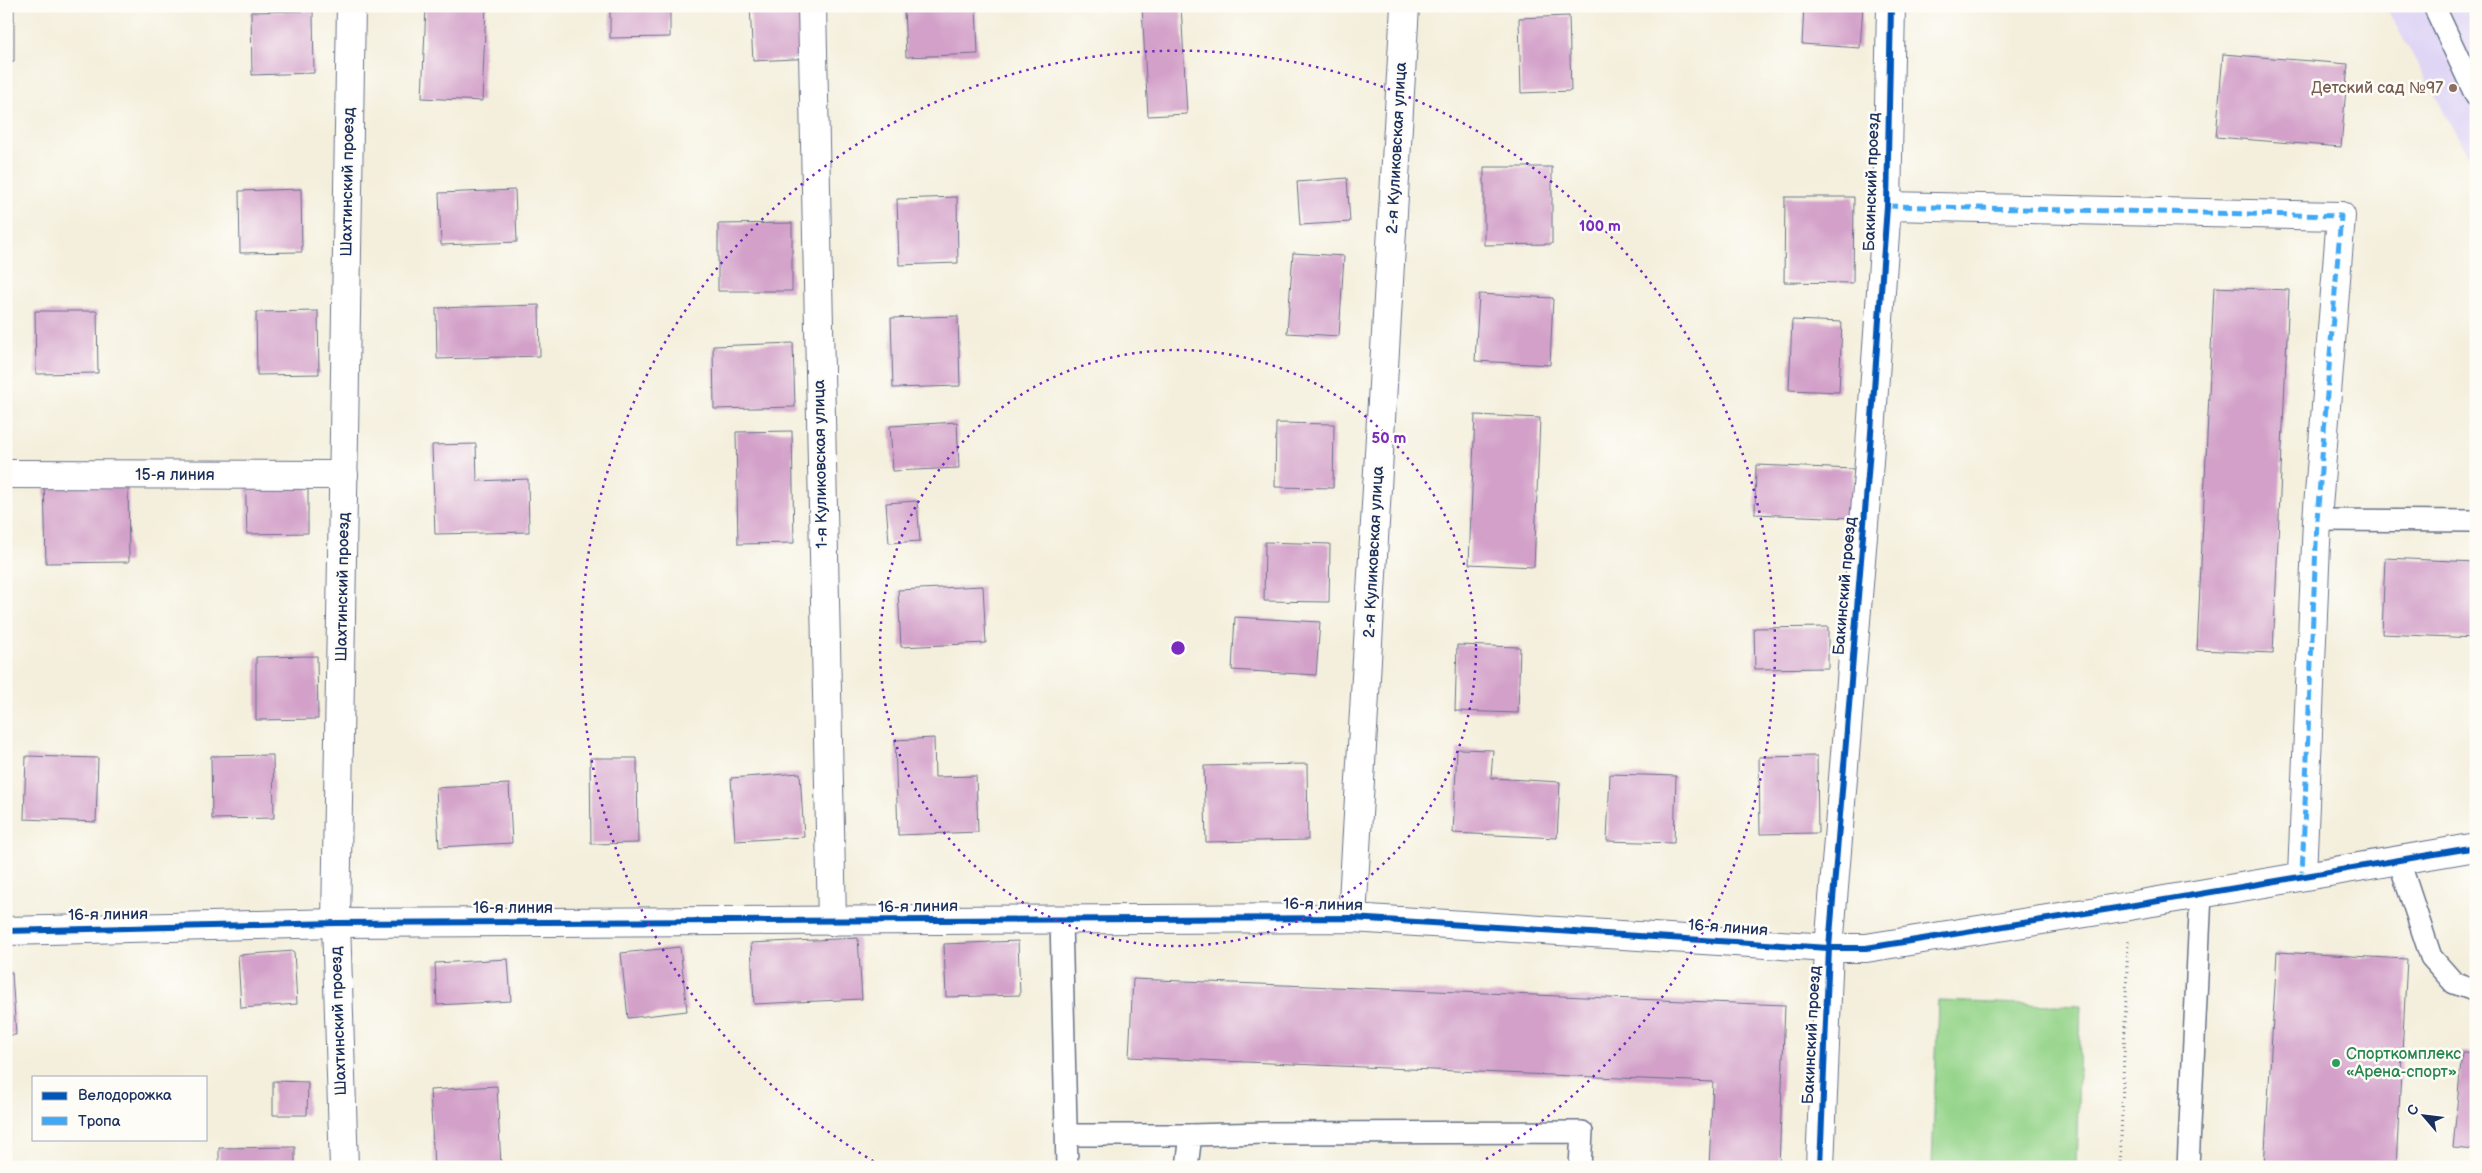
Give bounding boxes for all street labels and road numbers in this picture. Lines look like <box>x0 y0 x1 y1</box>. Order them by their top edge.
street label: 2-я Куликовская улица <box>1383 61 1411 234</box>
street label: Шахтинский проезд <box>337 107 359 257</box>
street label: Бакинский проезд <box>1860 112 1884 252</box>
street label: 1-я Куликовская улица <box>810 379 832 549</box>
street label: 2-я Куликовская улица <box>1360 465 1388 638</box>
street label: 15-я линия <box>135 466 215 485</box>
street label: Шахтинский проезд <box>332 512 354 662</box>
street label: Бакинский проезд <box>1829 516 1861 656</box>
street label: 16-я линия <box>1283 895 1363 915</box>
street label: 16-я линия <box>878 897 958 917</box>
street label: 16-я линия <box>473 899 553 918</box>
street label: 16-я линия <box>68 905 148 925</box>
street label: 16-я линия <box>1687 916 1769 940</box>
street label: Шахтинский проезд <box>327 946 351 1096</box>
street label: Бакинский проезд <box>1799 965 1825 1105</box>

